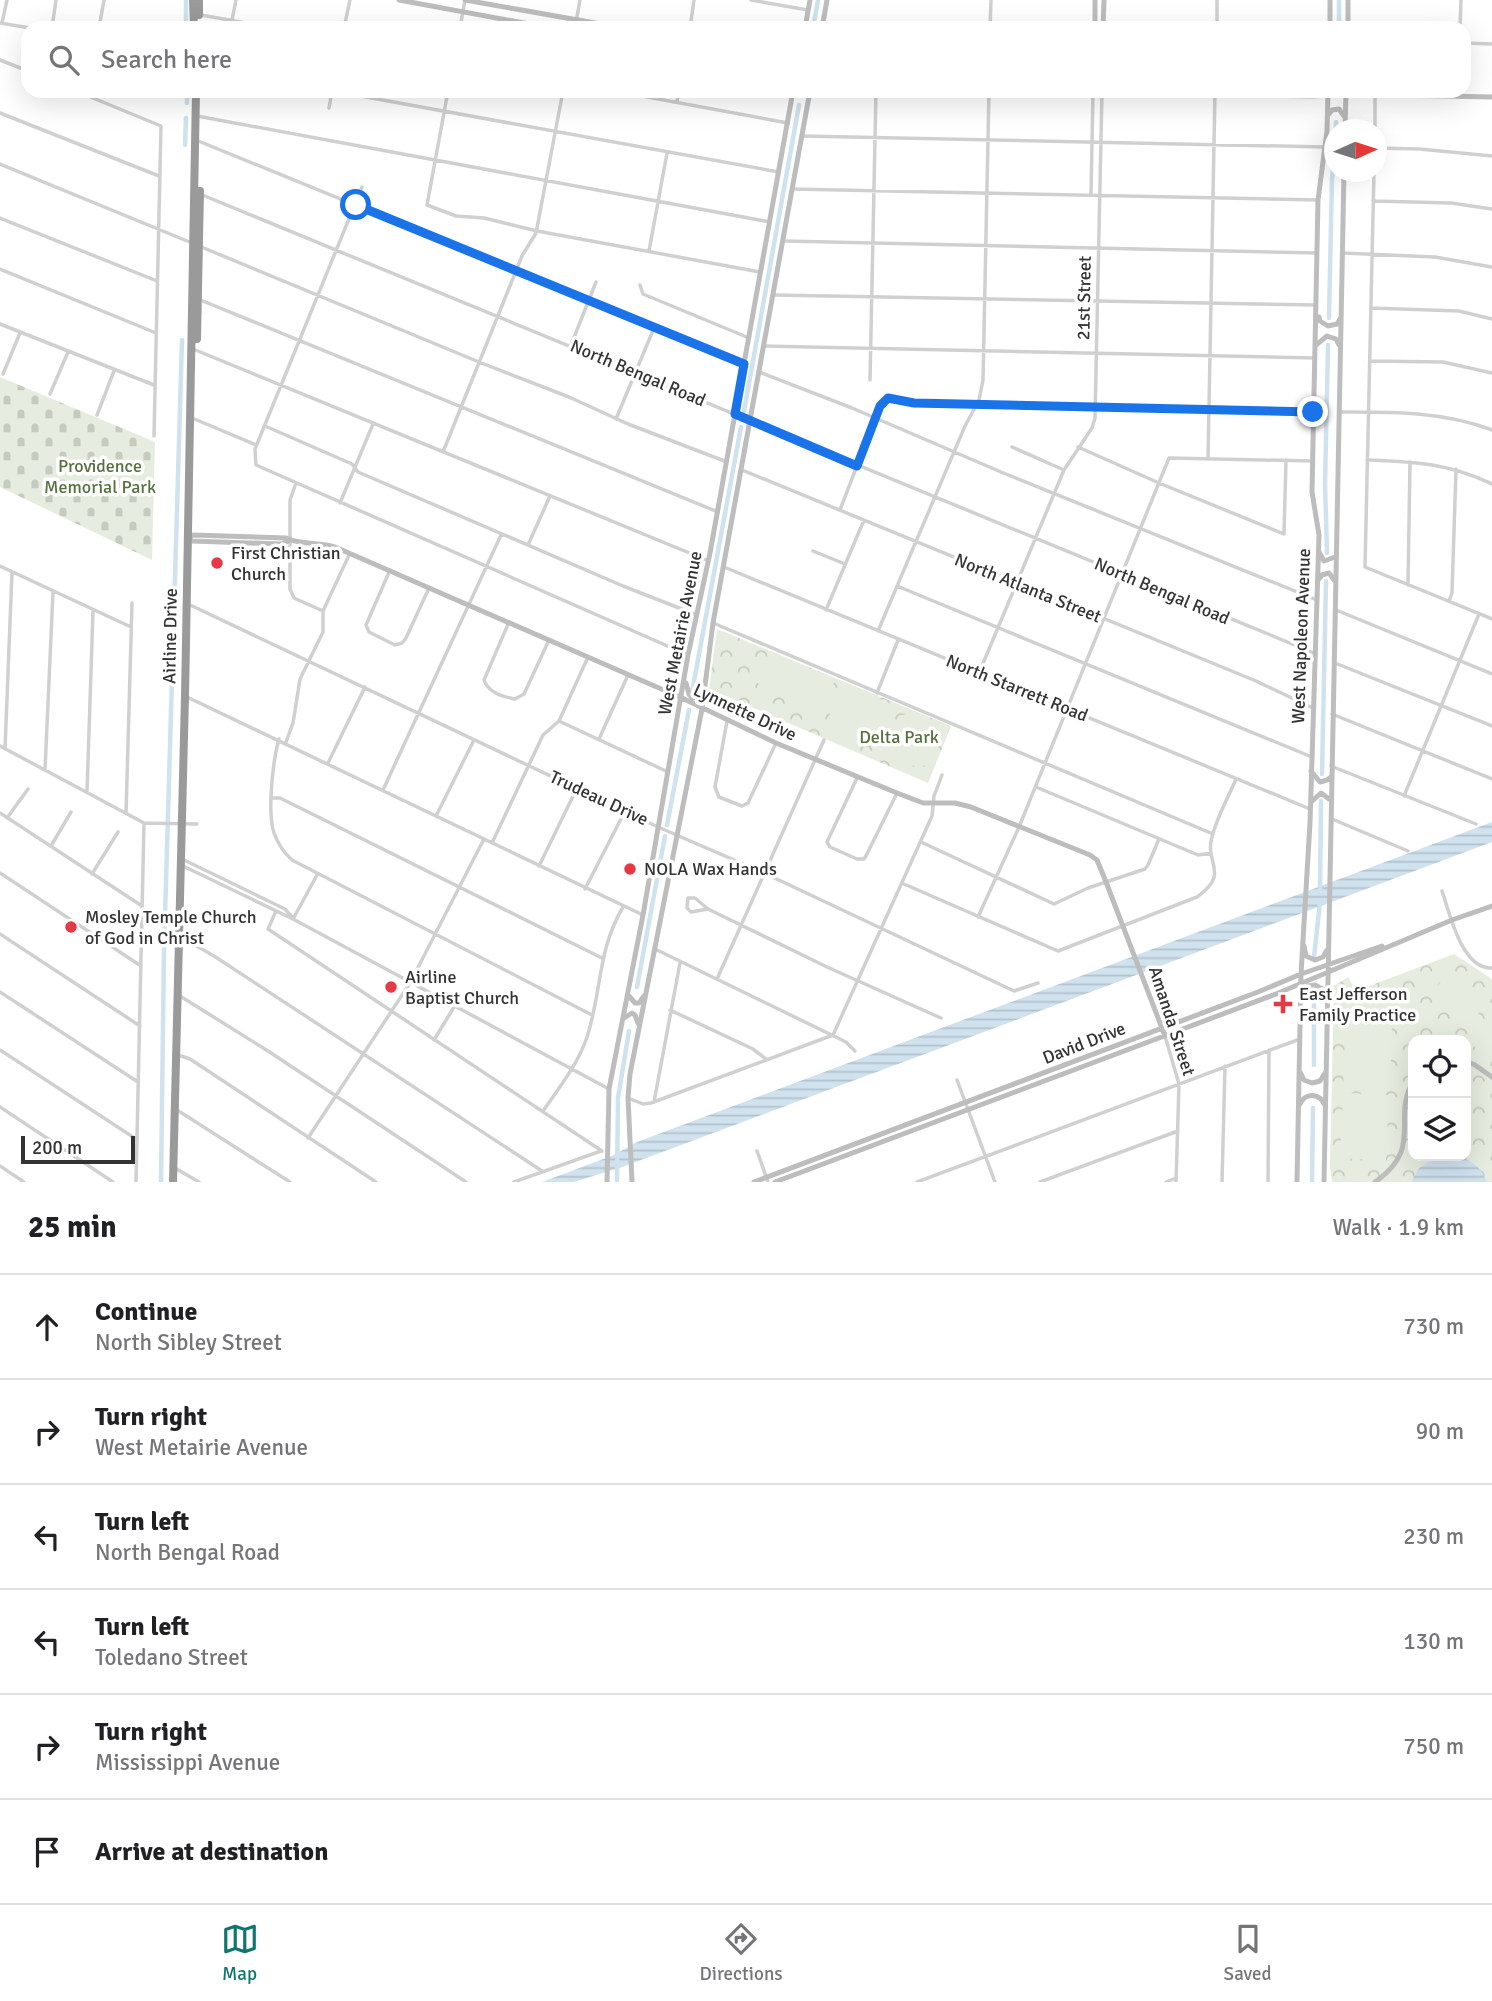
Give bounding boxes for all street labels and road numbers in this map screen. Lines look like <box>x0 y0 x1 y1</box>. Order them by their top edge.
street label: 21st Street <box>1072 256 1096 340</box>
street label: North Bengal Road <box>567 335 709 411</box>
street label: West Napoleon Avenue <box>1287 548 1315 724</box>
street label: West Metairie Avenue <box>653 549 707 717</box>
street label: North Atlanta Street <box>951 549 1105 627</box>
street label: North Bengal Road <box>1091 553 1233 629</box>
street label: Airline Drive <box>158 588 182 684</box>
street label: North Starrett Road <box>943 650 1091 726</box>
street label: Lynnette Drive <box>690 679 800 745</box>
street label: Trudeau Drive <box>546 766 652 830</box>
street label: Amanda Street <box>1144 963 1200 1079</box>
street label: David Drive <box>1039 1017 1129 1069</box>

